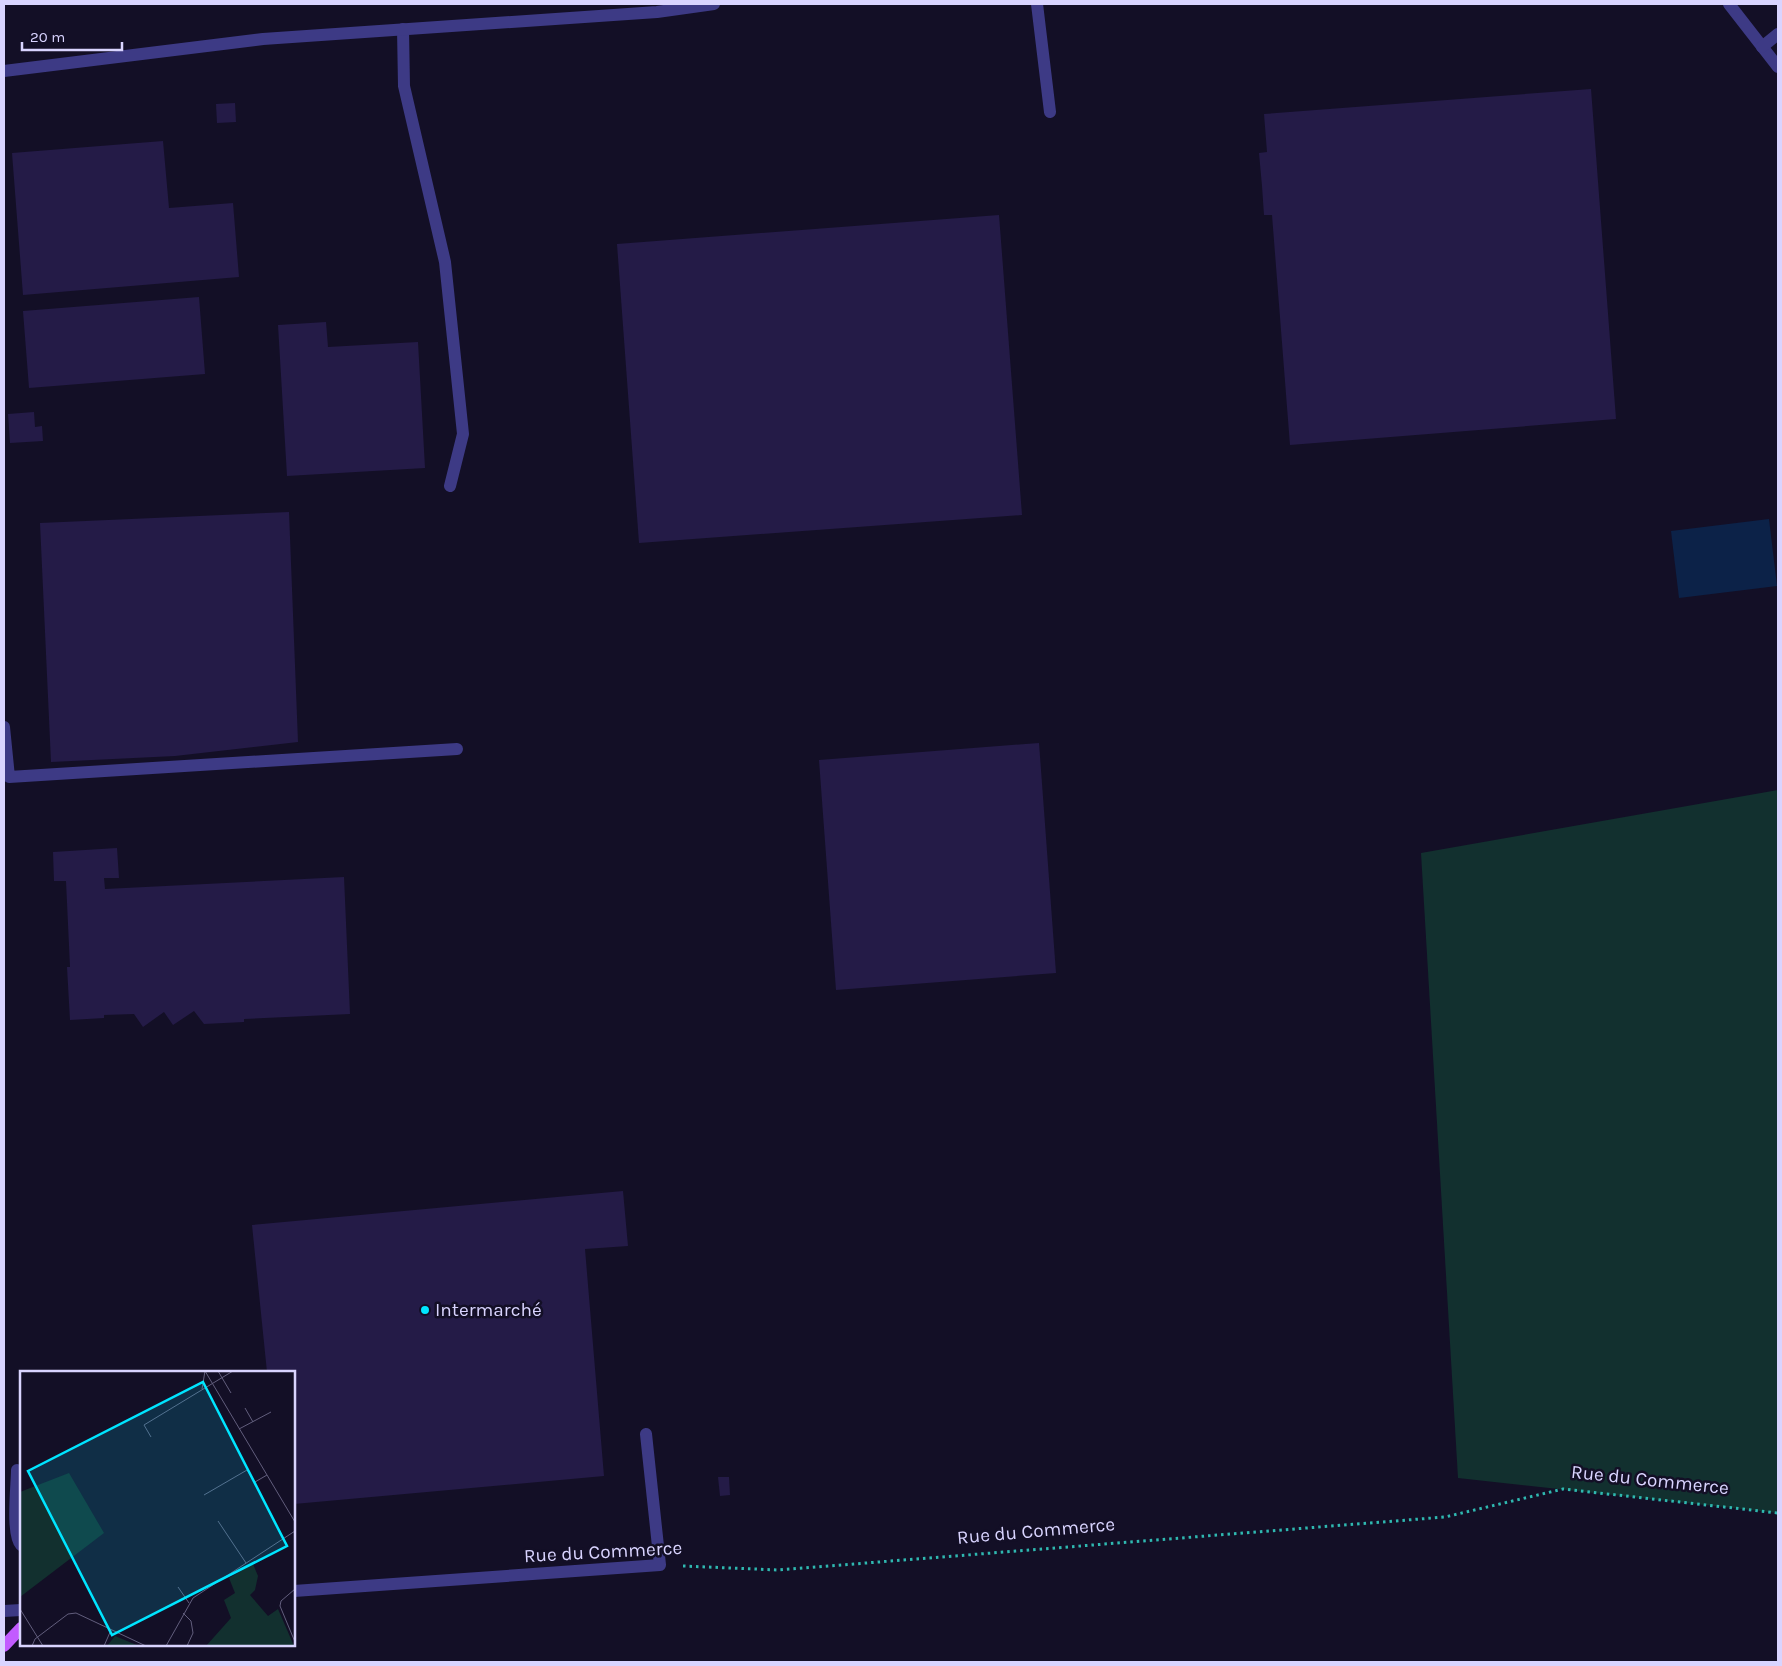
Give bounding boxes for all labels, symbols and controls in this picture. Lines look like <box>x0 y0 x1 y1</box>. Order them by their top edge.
scale bar <box>22 20 122 52</box>
text: 20 m <box>30 28 65 46</box>
place label: Intermarché <box>435 1299 542 1321</box>
marker: Intermarché <box>419 1304 431 1316</box>
inset map <box>20 1371 295 1646</box>
street label: Rue du Commerce <box>1570 1461 1730 1499</box>
street label: Rue du Commerce <box>956 1513 1116 1549</box>
street label: Rue du Commerce <box>523 1537 683 1567</box>

